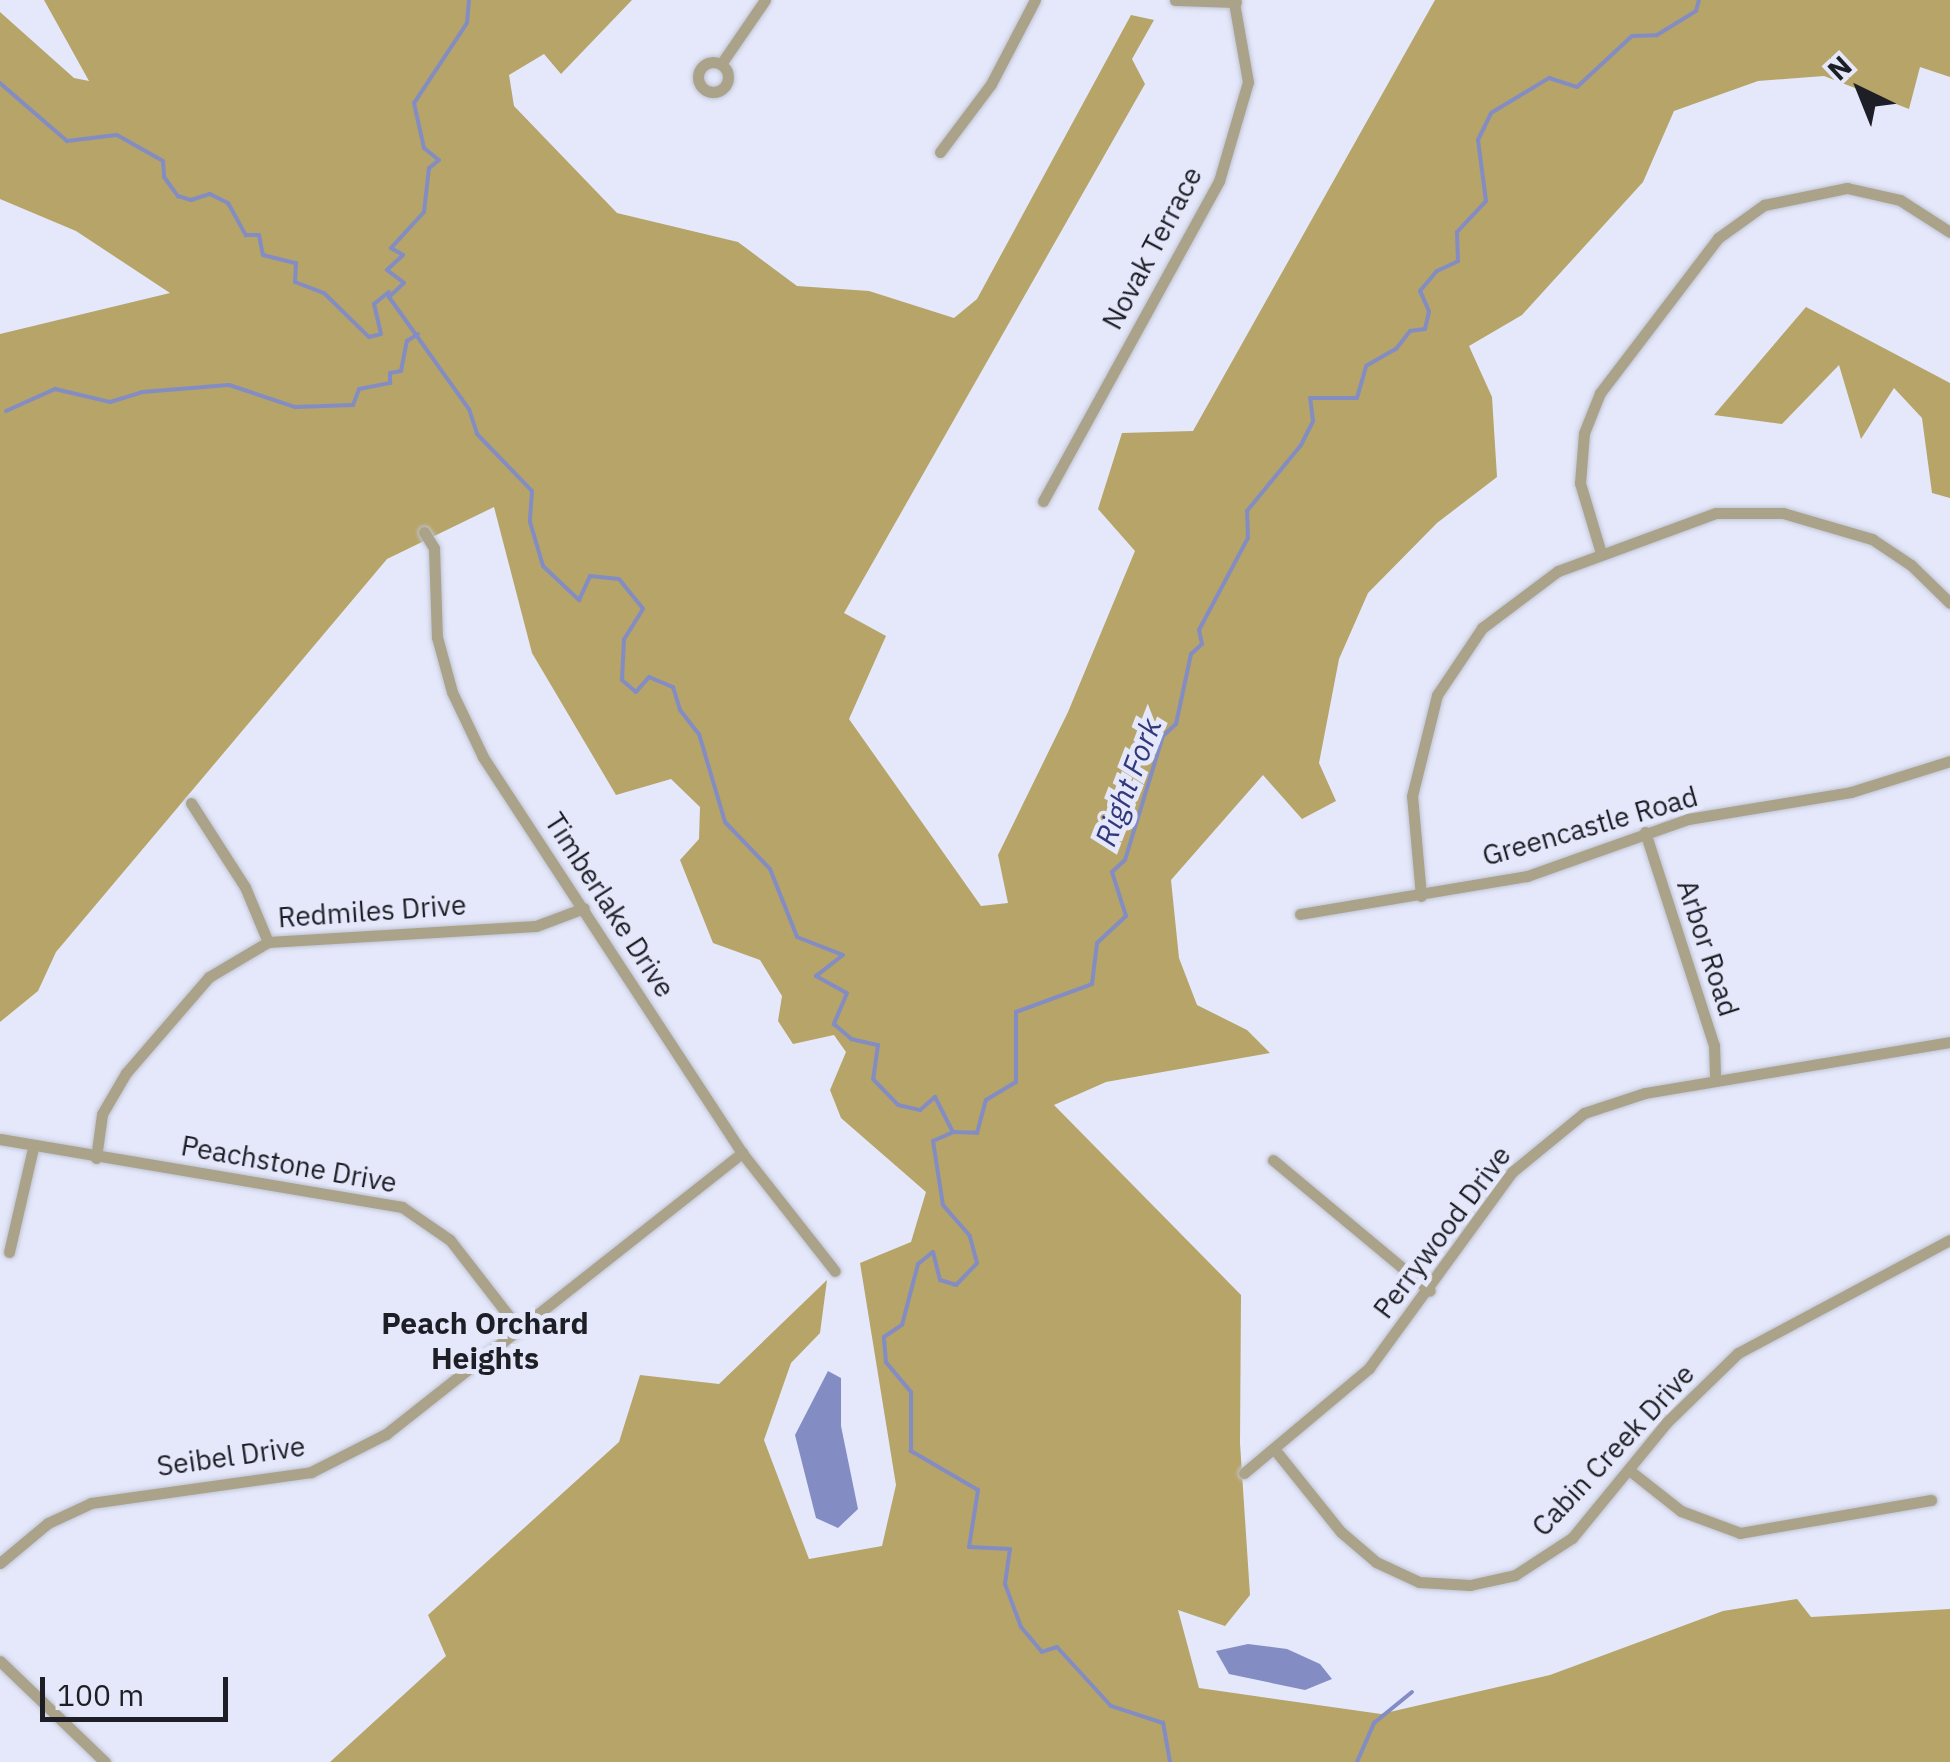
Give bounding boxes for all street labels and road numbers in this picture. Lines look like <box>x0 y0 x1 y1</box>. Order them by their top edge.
street label: Novak Terrace <box>1095 161 1209 335</box>
street label: Greencastle Road <box>1478 779 1702 873</box>
street label: Timberlake Drive <box>538 806 682 1004</box>
street label: Arbor Road <box>1670 876 1746 1020</box>
street label: Redmiles Drive <box>277 888 467 934</box>
street label: Peachstone Drive <box>179 1128 399 1200</box>
street label: Perrywood Drive <box>1366 1139 1518 1325</box>
street label: Cabin Creek Drive <box>1525 1357 1701 1543</box>
street label: Seibel Drive <box>155 1429 307 1483</box>

